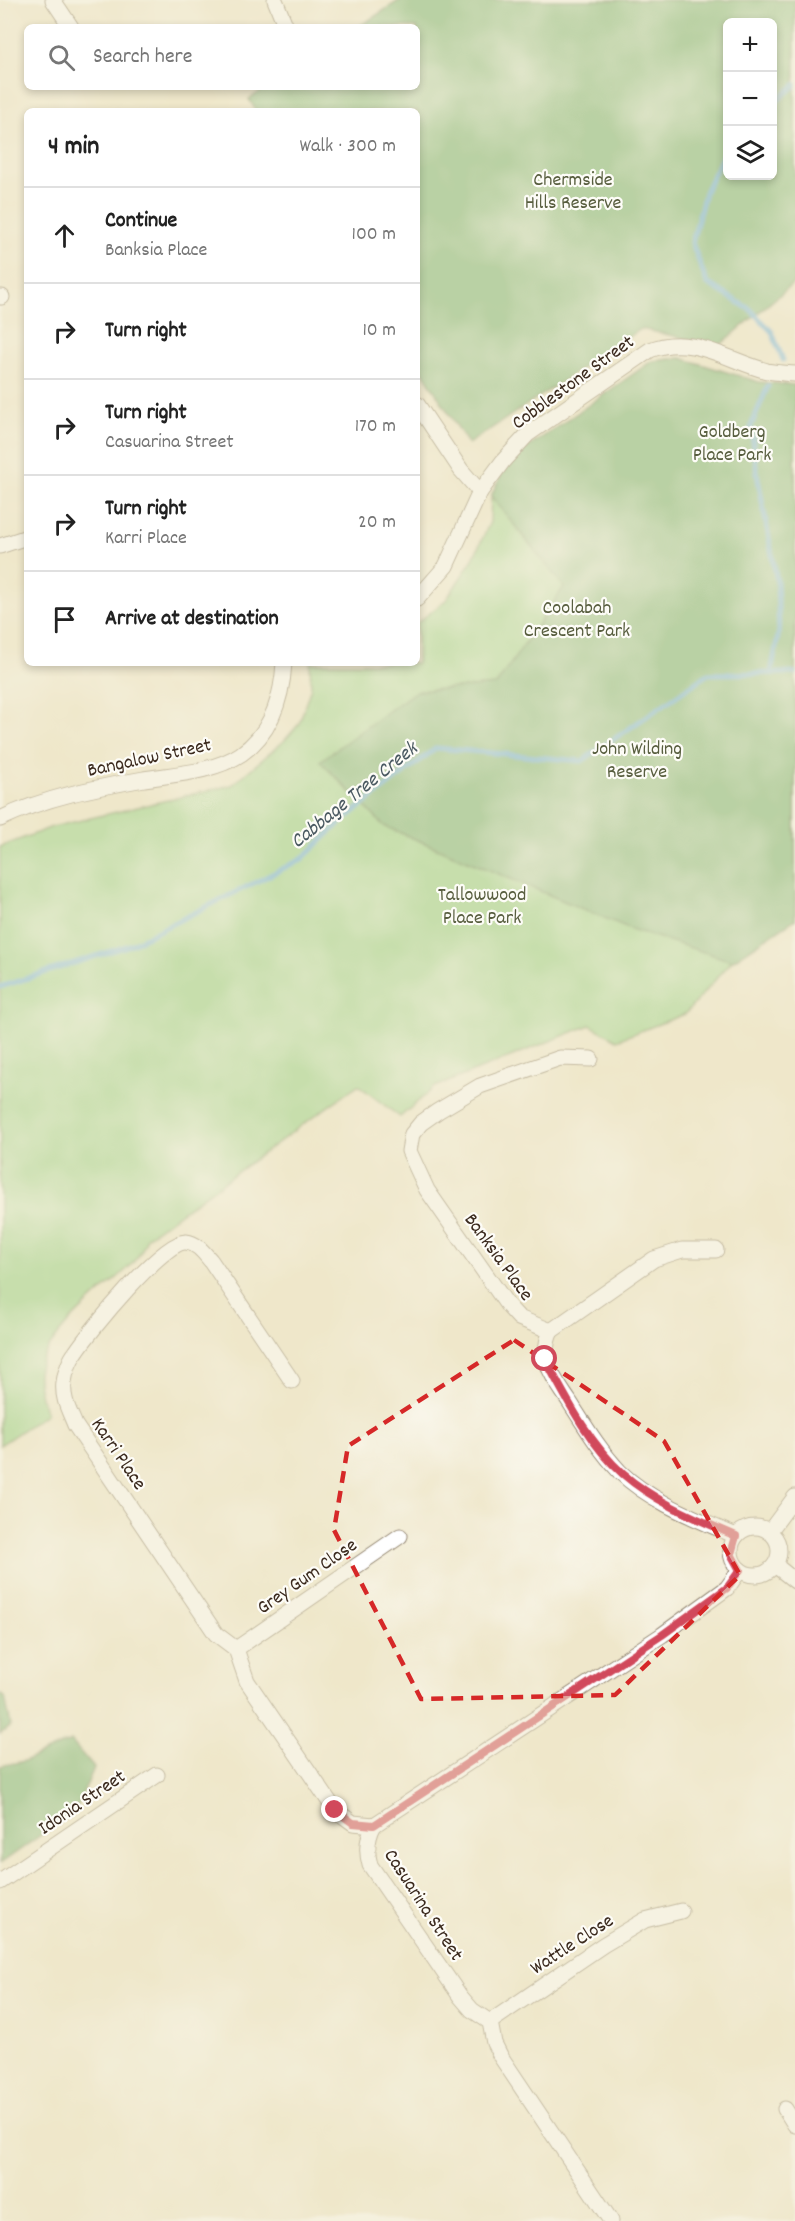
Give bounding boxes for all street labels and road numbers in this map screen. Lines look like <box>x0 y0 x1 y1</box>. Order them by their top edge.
street label: Cobblestone Street <box>507 329 641 438</box>
street label: Bangalow Street <box>85 732 214 786</box>
street label: Banksia Place <box>456 1208 539 1308</box>
street label: Karri Place <box>83 1413 152 1497</box>
street label: Grey Gum Close <box>252 1532 364 1622</box>
street label: Idonia Street <box>33 1764 132 1843</box>
street label: Casuarina Street <box>376 1844 469 1967</box>
street label: Wattle Close <box>525 1908 620 1983</box>

